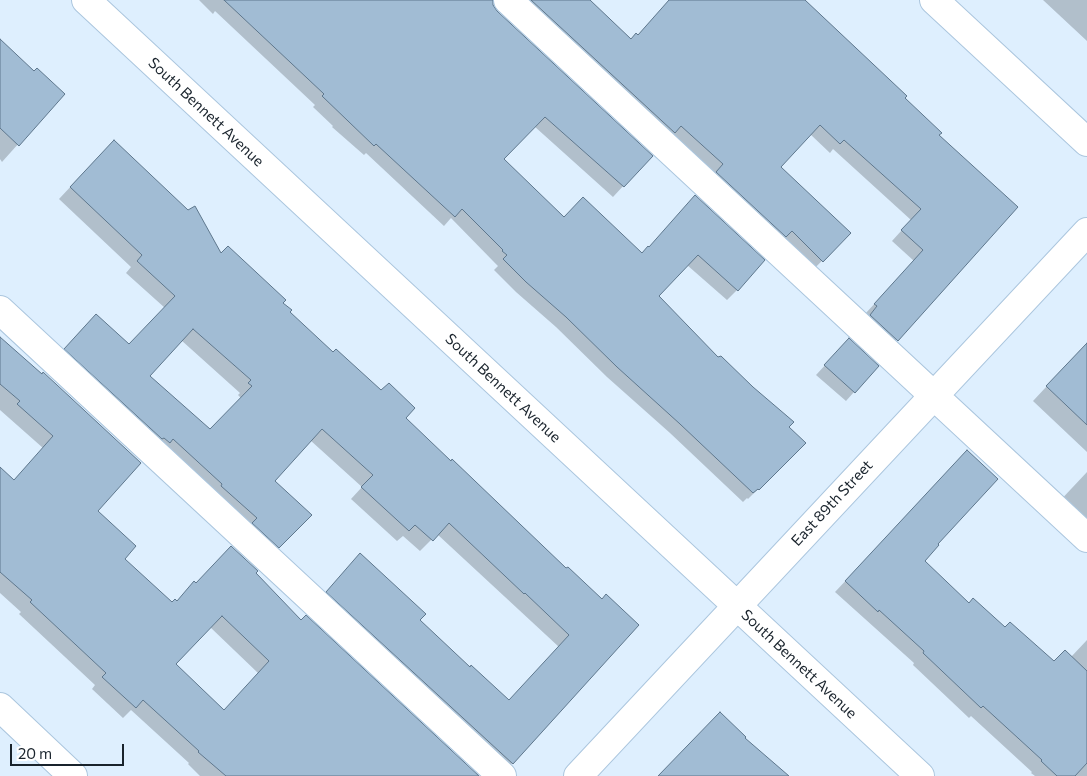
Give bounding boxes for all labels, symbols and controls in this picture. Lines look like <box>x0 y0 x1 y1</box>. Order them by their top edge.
street label: South Bennett Avenue <box>144 54 268 170</box>
street label: South Bennett Avenue <box>441 330 565 446</box>
street label: East 89th Street <box>788 456 876 550</box>
street label: South Bennett Avenue <box>737 606 861 722</box>
scale bar <box>12 734 126 766</box>
text: 20 m <box>18 744 52 762</box>

